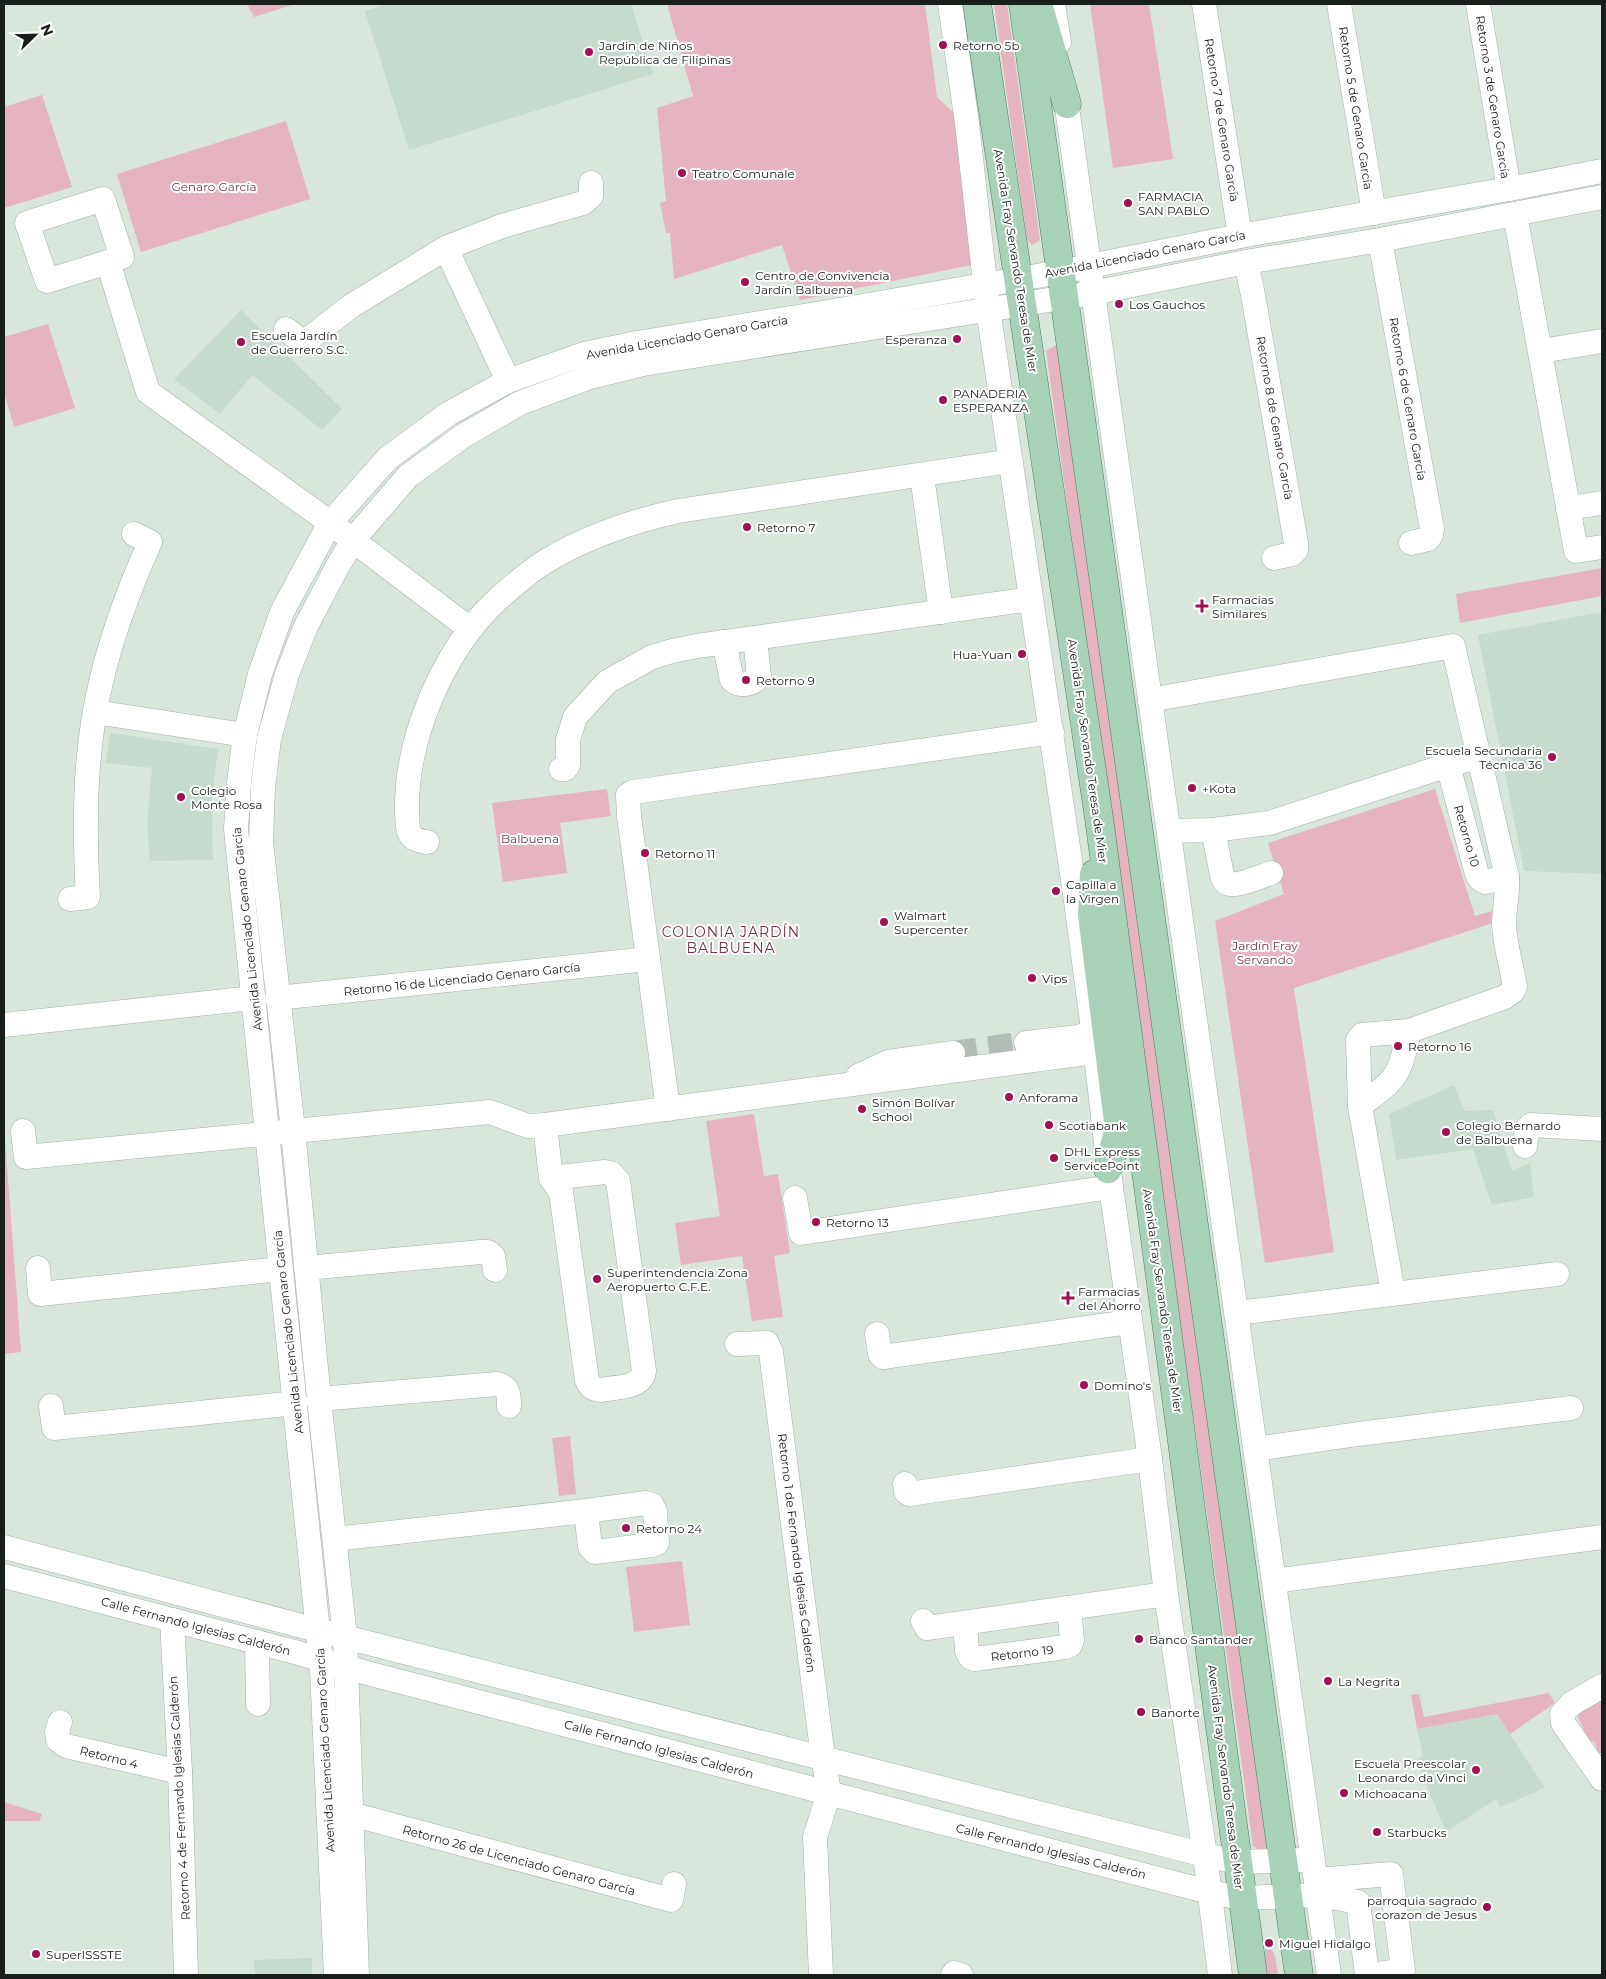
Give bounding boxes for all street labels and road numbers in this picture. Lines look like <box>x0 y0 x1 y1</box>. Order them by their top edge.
street label: Retorno 3 de Genaro García <box>1473 14 1513 180</box>
street label: Retorno 5 de Genaro García <box>1336 25 1376 191</box>
street label: Retorno 7 de Genaro García <box>1202 37 1242 203</box>
street label: Avenida Fray Servando Teresa de Mier <box>991 148 1041 374</box>
street label: Avenida Licenciado Genaro García <box>1043 227 1247 281</box>
street label: Avenida Licenciado Genaro García <box>585 312 789 362</box>
street label: Retorno 6 de Genaro García <box>1386 316 1430 482</box>
street label: Retorno 8 de Genaro García <box>1253 335 1297 501</box>
street label: Avenida Fray Servando Teresa de Mier <box>1065 638 1111 864</box>
street label: Retorno 10 <box>1451 803 1483 869</box>
street label: Avenida Licenciado Genaro García <box>229 826 265 1032</box>
street label: Retorno 16 de Licenciado Genaro García <box>343 959 581 999</box>
street label: Avenida Fray Servando Teresa de Mier <box>1140 1188 1186 1414</box>
street label: Avenida Licenciado Genaro García <box>270 1229 306 1435</box>
street label: Retorno 1 de Fernando Iglesias Calderón <box>775 1433 819 1673</box>
street label: Calle Fernando Iglesias Calderón <box>100 1593 292 1659</box>
street label: Retorno 19 <box>990 1642 1054 1664</box>
street label: Avenida Licenciado Genaro García <box>312 1647 338 1853</box>
street label: Avenida Fray Servando Teresa de Mier <box>1205 1664 1247 1890</box>
street label: Retorno 4 de Fernando Iglesias Calderón <box>165 1676 193 1920</box>
street label: Calle Fernando Iglesias Calderón <box>563 1716 755 1782</box>
street label: Retorno 4 <box>78 1743 140 1771</box>
street label: Calle Fernando Iglesias Calderón <box>954 1820 1148 1882</box>
street label: Retorno 26 de Licenciado Genaro García <box>401 1822 637 1898</box>

